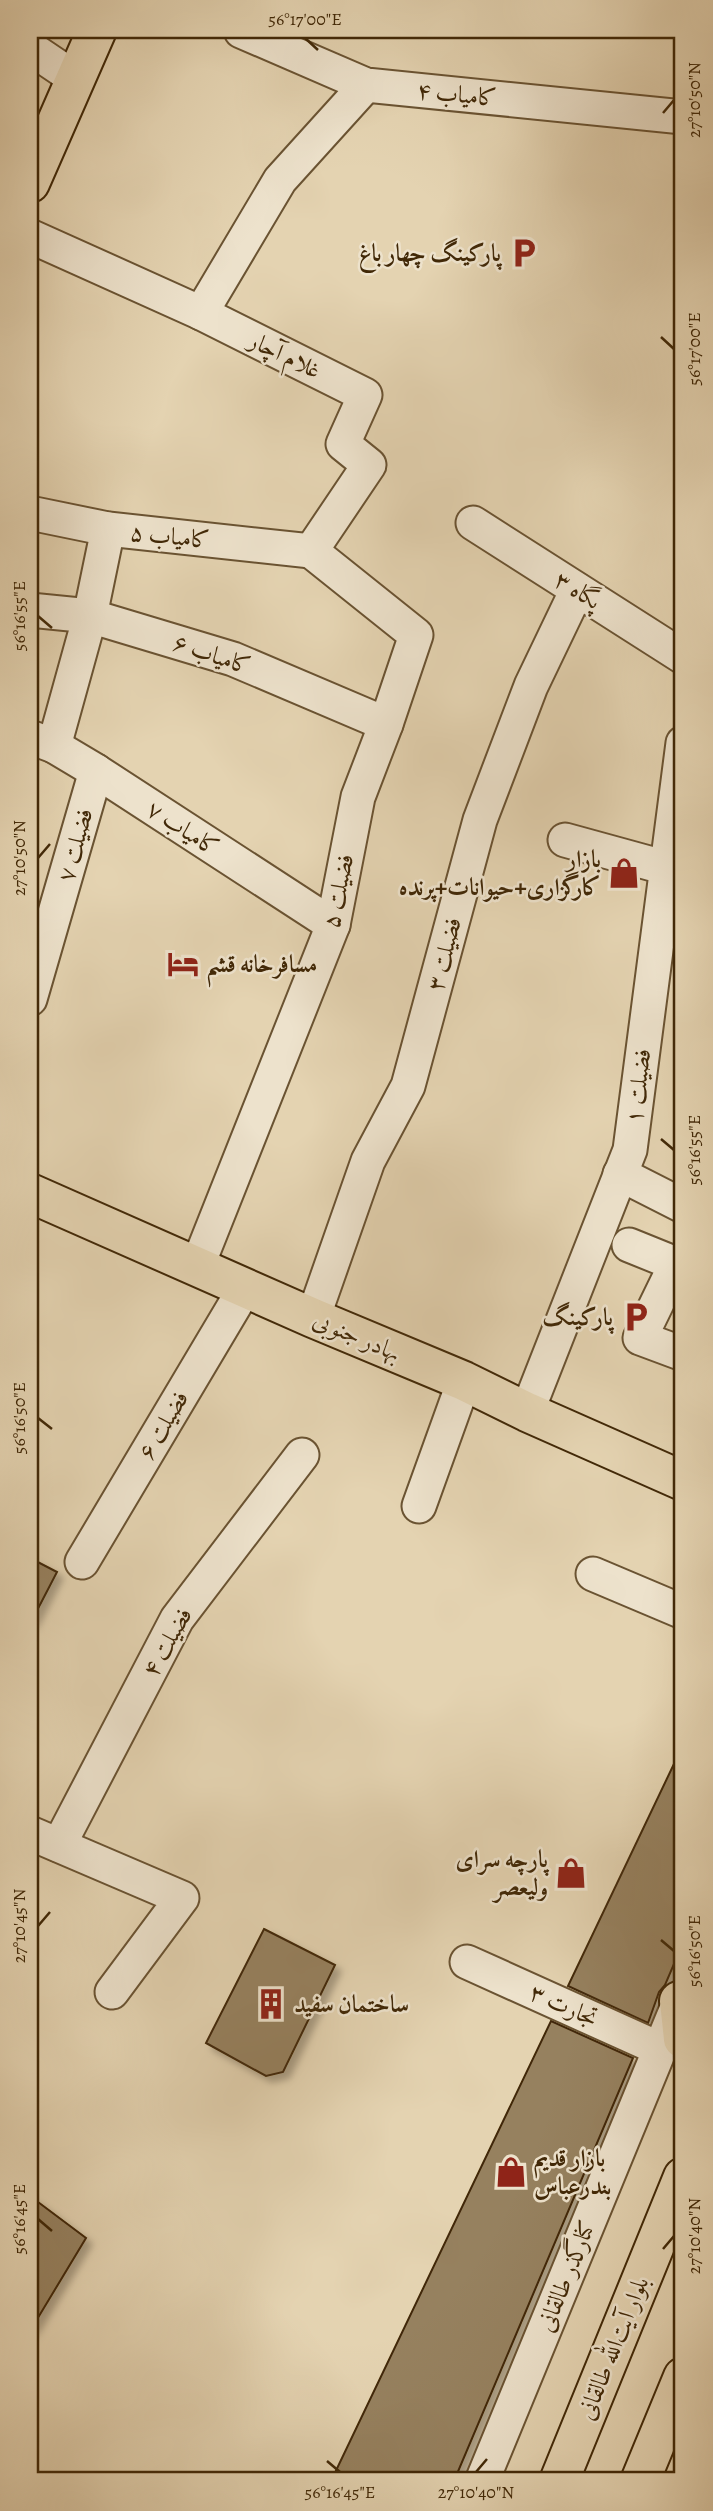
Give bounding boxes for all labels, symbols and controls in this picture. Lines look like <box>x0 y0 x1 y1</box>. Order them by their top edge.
text: 56°17'00"E <box>268 7 342 31</box>
text: 27°10'50"N <box>682 62 706 138</box>
street label: کامیاب ۴ <box>415 74 499 114</box>
parking icon: پارکینگ چهار باغ <box>507 236 541 270</box>
place label: پارکینگ چهار باغ <box>359 237 502 273</box>
text: 56°17'00"E <box>682 312 706 386</box>
street label: غلام آچار <box>240 323 326 391</box>
street label: کامیاب ۵ <box>128 516 212 556</box>
street label: پگاه ۳ <box>548 563 609 618</box>
text: 56°16'55"E <box>7 581 31 651</box>
street label: کامیاب ۶ <box>169 626 255 682</box>
street label: کامیاب ۷ <box>141 793 225 863</box>
street label: فضیلت ۷ <box>49 805 101 885</box>
text: 27°10'50"N <box>7 820 31 896</box>
place label: بازار کارگزاری+حیوانات+پرنده <box>399 843 601 903</box>
street label: فضیلت ۵ <box>315 851 361 931</box>
shop icon: بازار کارگزاری+حیوانات+پرنده <box>607 856 641 890</box>
street label: فضیلت ۳ <box>419 914 469 994</box>
hotel icon: مسافرخانه قشم <box>166 947 200 981</box>
place label: مسافرخانه قشم <box>206 948 317 988</box>
street label: فضیلت ۱ <box>618 1047 658 1125</box>
text: 56°16'55"E <box>682 1115 706 1185</box>
parking icon: پارکینگ <box>619 1300 653 1334</box>
place label: پارکینگ <box>542 1301 614 1335</box>
street label: بهادر جنوبی <box>308 1303 406 1370</box>
text: 56°16'50"E <box>7 1382 31 1454</box>
street label: فضیلت ۶ <box>130 1385 196 1465</box>
street label: فضیلت ۴ <box>134 1602 200 1682</box>
place label: پارچه سرای ولیعصر <box>455 1843 549 1903</box>
shop icon: پارچه سرای ولیعصر <box>554 1856 588 1890</box>
text: 27°10'45"N <box>7 1889 31 1963</box>
text: 56°16'50"E <box>682 1915 706 1987</box>
street label: تجارت ۳ <box>525 1976 603 2034</box>
building icon: ساختمان سفید <box>254 1987 288 2021</box>
place label: ساختمان سفید <box>294 1988 409 2020</box>
place label: بازار قدیم بندرعباس <box>534 2142 611 2202</box>
shop icon: بازار قدیم بندرعباس <box>494 2155 528 2189</box>
text: 56°16'45"E <box>7 2183 31 2255</box>
text: 27°10'40"N <box>682 2198 706 2274</box>
street label: کنارگذر طالقانی <box>528 2215 603 2336</box>
street label: بلوار آیت‌الله طالقانی <box>567 2271 656 2424</box>
text: 56°16'45"E <box>304 2480 376 2504</box>
text: 27°10'40"N <box>438 2480 514 2504</box>

